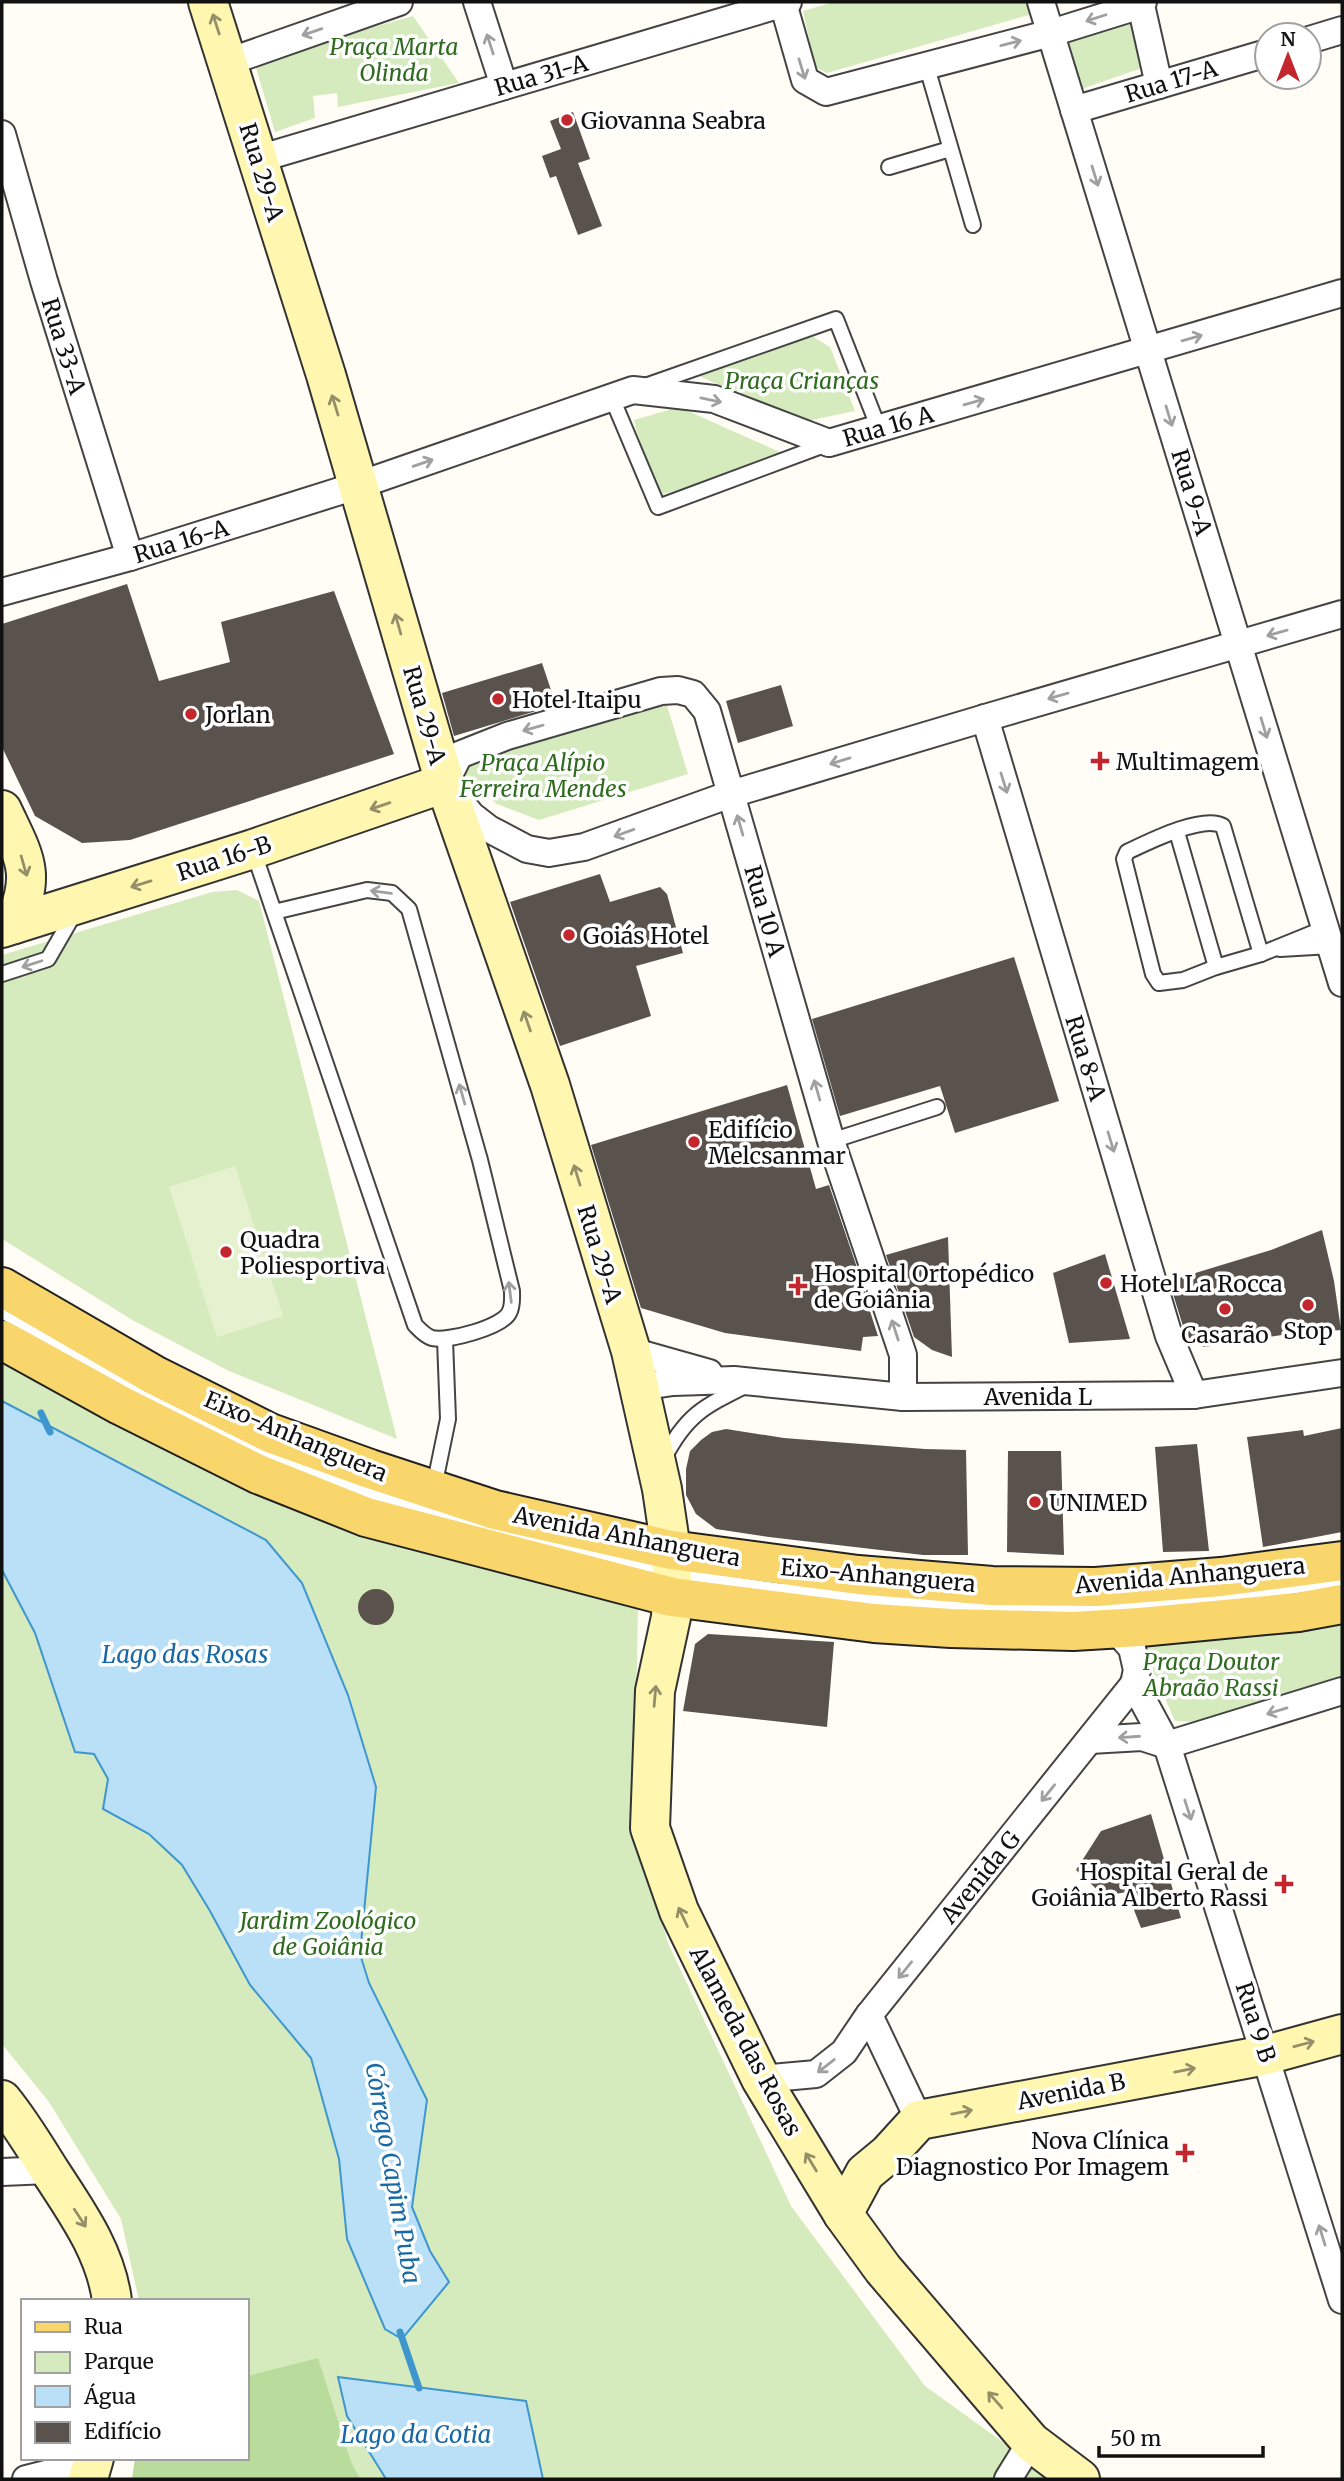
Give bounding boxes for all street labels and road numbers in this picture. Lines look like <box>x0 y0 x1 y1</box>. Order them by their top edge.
street label: Rua 31-A <box>491 48 592 102</box>
street label: Rua 17-A <box>1121 53 1221 109</box>
street label: Rua 29-A <box>233 119 291 225</box>
street label: Rua 33-A <box>36 294 93 398</box>
street label: Rua 16 A <box>839 399 937 453</box>
street label: Rua 9-A <box>1165 446 1219 539</box>
street label: Rua 16-A <box>130 513 233 569</box>
street label: Rua 29-A <box>397 662 453 768</box>
street label: Rua 16-B <box>173 829 275 887</box>
street label: Rua 10 A <box>738 862 792 961</box>
street label: Rua 8-A <box>1059 1012 1113 1105</box>
street label: Rua 29-A <box>571 1201 629 1307</box>
street label: Avenida L <box>983 1382 1092 1411</box>
street label: Eixo-Anhanguera <box>200 1384 392 1488</box>
street label: Avenida Anhanguera <box>510 1500 743 1572</box>
street label: Avenida Anhanguera <box>1073 1550 1306 1600</box>
street label: Eixo-Anhanguera <box>779 1552 977 1598</box>
street label: Avenida G <box>933 1825 1026 1930</box>
street label: Alameda das Rosas <box>683 1940 808 2141</box>
street label: Rua 9 B <box>1229 1978 1283 2066</box>
street label: Avenida B <box>1014 2066 1127 2116</box>

